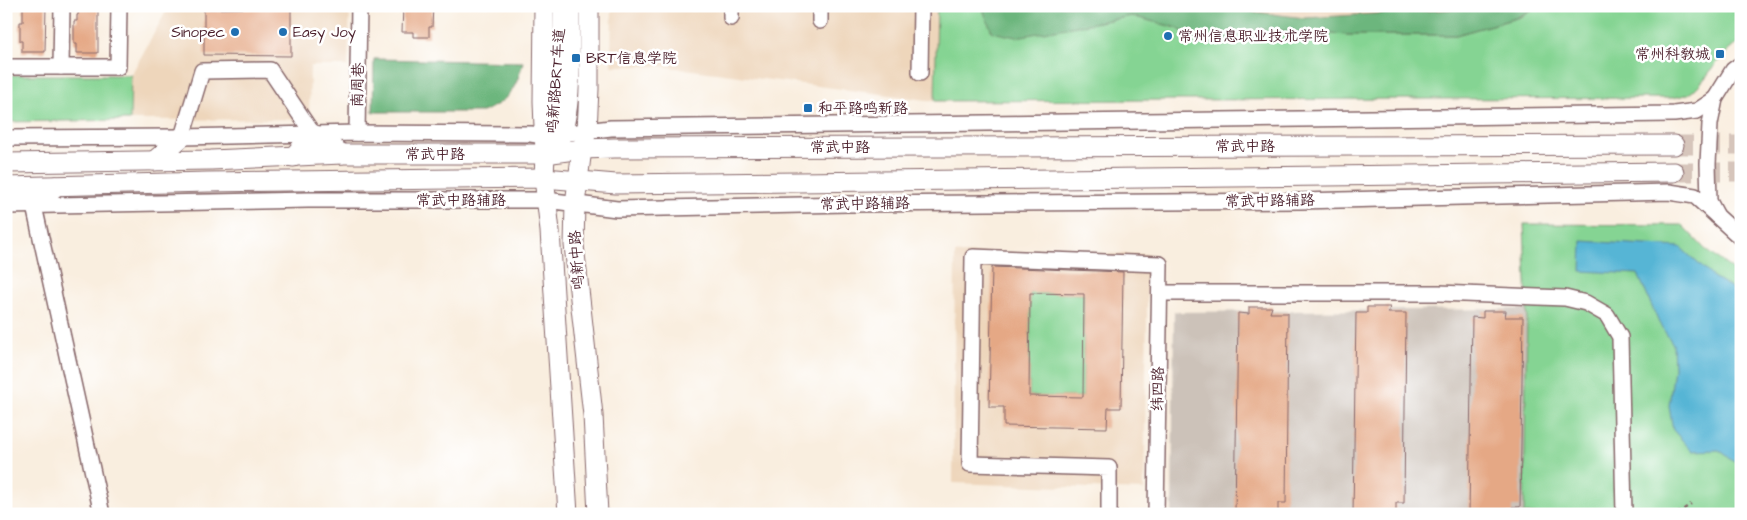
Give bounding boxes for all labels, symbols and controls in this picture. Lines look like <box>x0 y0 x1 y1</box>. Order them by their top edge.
place label: Sinopec <box>171 22 225 43</box>
place label: Easy Joy <box>293 22 356 44</box>
marker: Sinopec <box>229 26 241 38</box>
marker: Easy Joy <box>277 26 289 38</box>
place label: 常州信息职业技术学院 <box>1178 26 1328 47</box>
street label: 鸣新路BRT车道 <box>542 28 570 134</box>
marker: 常州信息职业技术学院 <box>1162 30 1174 42</box>
place label: 常州科教城 <box>1635 44 1710 65</box>
place label: BRT信息学院 <box>586 48 677 69</box>
marker: 常州科教城 <box>1714 48 1726 60</box>
marker: BRT信息学院 <box>570 52 582 64</box>
street label: 南周巷 <box>347 62 369 108</box>
place label: 和平路鸣新路 <box>818 98 908 119</box>
marker: 和平路鸣新路 <box>802 102 814 114</box>
street label: 常武中路 <box>1215 136 1275 157</box>
street label: 常武中路 <box>810 137 870 158</box>
street label: 常武中路 <box>405 144 465 165</box>
street label: 常武中路辅路 <box>416 190 506 211</box>
street label: 常武中路辅路 <box>1225 190 1315 212</box>
street label: 常武中路辅路 <box>820 193 910 215</box>
street label: 鸣新中路 <box>564 229 590 291</box>
street label: 纬四路 <box>1147 366 1169 412</box>

